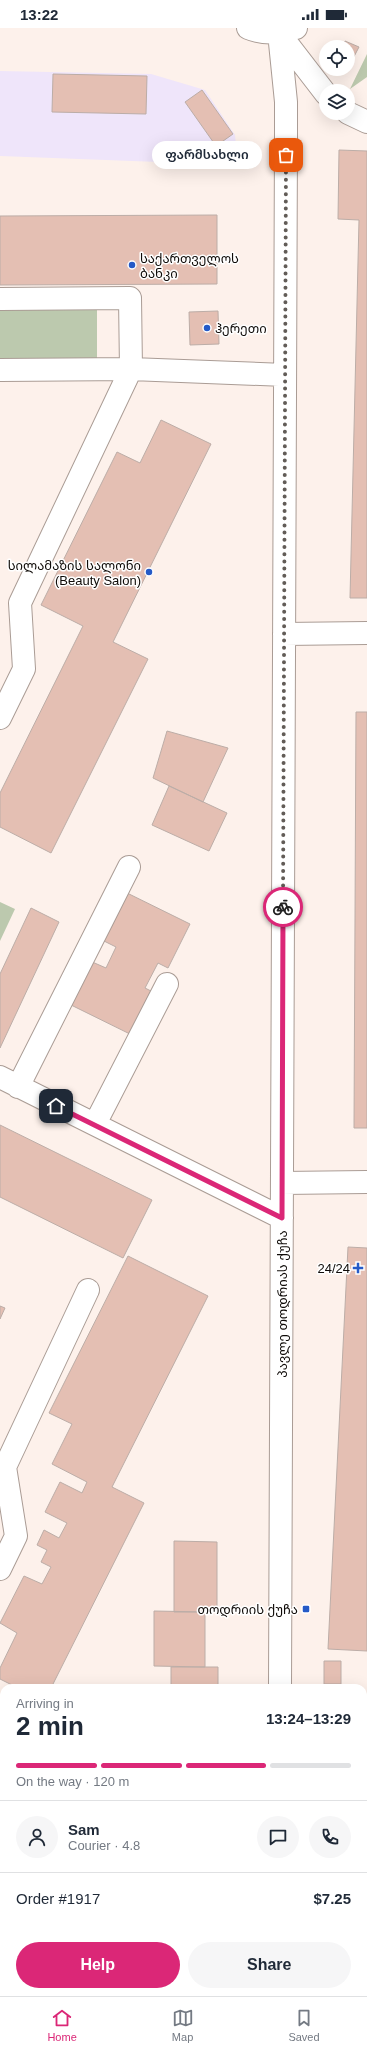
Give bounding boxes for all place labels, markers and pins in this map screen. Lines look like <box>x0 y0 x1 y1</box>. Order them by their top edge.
pin <box>269 138 303 172</box>
callout: ფარმსახლი <box>152 141 262 169</box>
place label: საქართველოს ბანკი <box>140 251 239 281</box>
marker: საქართველოს ბანკი <box>127 260 137 270</box>
place label: ჰერეთი <box>215 321 267 336</box>
marker: ჰერეთი <box>202 323 212 333</box>
place label: სილამაზის სალონი (Beauty Salon) <box>8 558 141 588</box>
marker: სილამაზის სალონი (Beauty Salon) <box>144 567 154 577</box>
pin <box>39 1089 73 1123</box>
place label: 24/24 <box>317 1261 350 1276</box>
marker: 24/24 <box>353 1263 363 1273</box>
place label: თოდრიის ქუჩა <box>197 1602 298 1618</box>
marker: თოდრიის ქუჩა <box>301 1604 311 1614</box>

